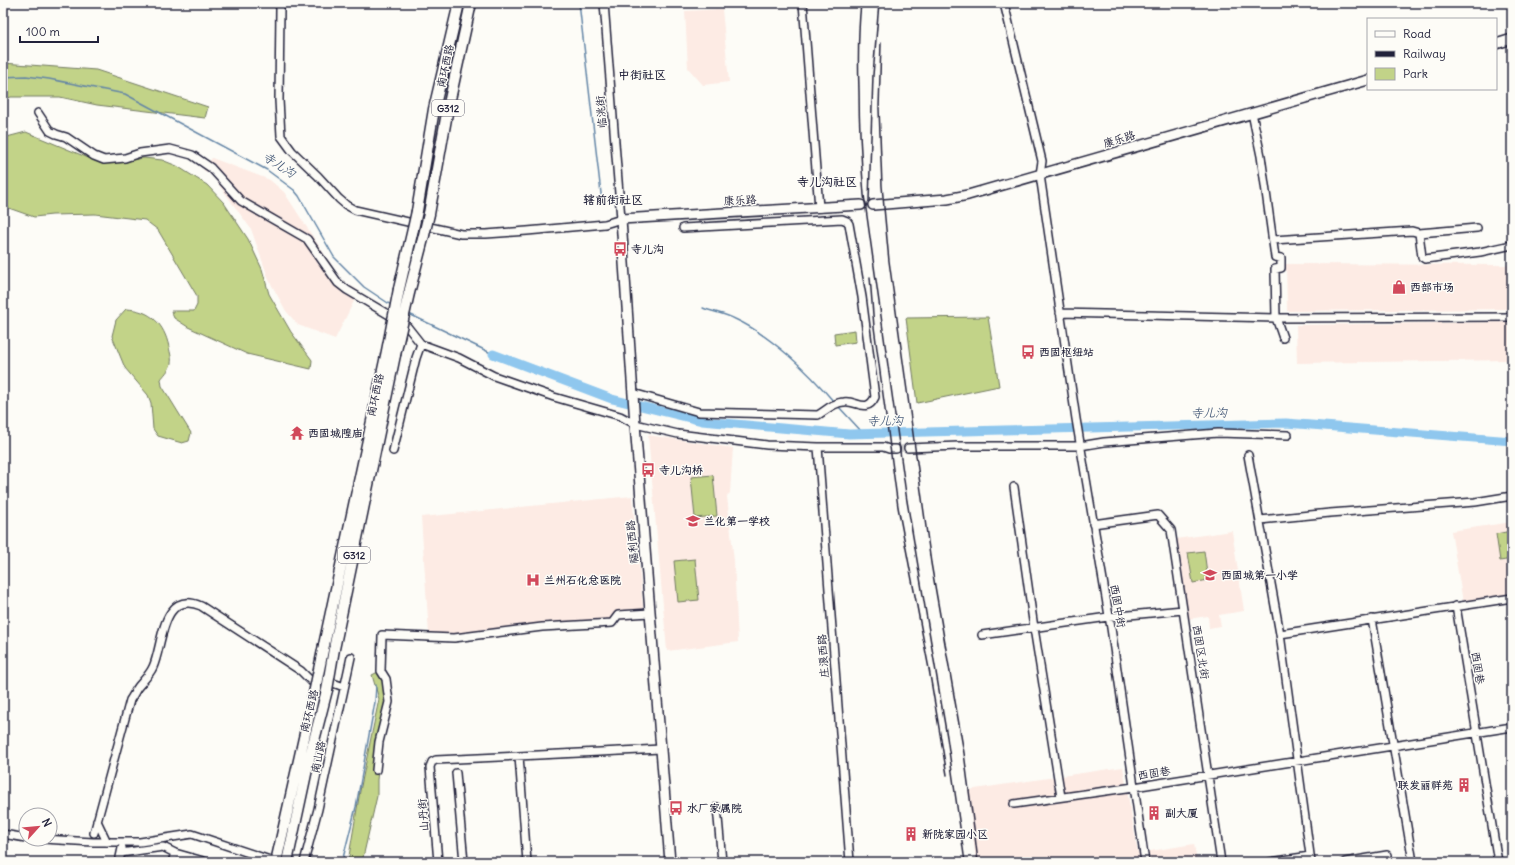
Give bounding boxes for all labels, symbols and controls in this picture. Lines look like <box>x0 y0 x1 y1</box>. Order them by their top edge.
scale bar <box>20 18 98 44</box>
legend <box>1367 18 1497 90</box>
text: 100 m <box>26 24 60 39</box>
text: Road <box>1403 26 1431 41</box>
street label: 南环西路 <box>434 43 456 89</box>
text: Railway <box>1403 46 1446 61</box>
text: Park <box>1403 66 1428 81</box>
district label: 中街社区 <box>618 67 666 82</box>
street label: 临洮街 <box>593 94 609 129</box>
road number: G312 <box>432 100 464 116</box>
street label: 康乐路 <box>1101 127 1137 151</box>
water label: 寺儿沟 <box>260 148 299 181</box>
district label: 寺儿沟社区 <box>797 174 857 189</box>
district label: 辖前街社区 <box>583 192 643 207</box>
street label: 康乐路 <box>723 192 757 208</box>
bus stop icon: 寺儿沟 <box>612 241 628 257</box>
place label: 寺儿沟 <box>631 242 664 256</box>
shop icon: 西部市场 <box>1391 279 1407 295</box>
place label: 西部市场 <box>1410 280 1454 294</box>
bus stop icon: 西固枢纽站 <box>1020 344 1036 360</box>
place label: 西固枢纽站 <box>1039 345 1094 359</box>
street label: 南环西路 <box>364 372 386 418</box>
water label: 寺儿沟 <box>1191 405 1228 420</box>
water label: 寺儿沟 <box>867 413 904 428</box>
temple icon: 西固城隍庙 <box>289 425 305 441</box>
place label: 西固城隍庙 <box>308 426 363 440</box>
bus stop icon: 寺儿沟桥 <box>640 462 656 478</box>
place label: 寺儿沟桥 <box>659 463 703 477</box>
school or university icon: 兰化第一学校 <box>685 513 701 529</box>
place label: 兰化第一学校 <box>704 514 770 528</box>
street label: 福利西路 <box>623 519 641 565</box>
road number: G312 <box>338 547 370 563</box>
school or university icon: 西固城第一小学 <box>1202 567 1218 583</box>
place label: 西固城第一小学 <box>1221 568 1298 582</box>
hospital icon: 兰州石化总医院 <box>525 572 541 588</box>
place label: 兰州石化总医院 <box>544 573 621 587</box>
street label: 西固中街 <box>1107 583 1129 630</box>
street label: 西固区北街 <box>1190 624 1212 681</box>
street label: 庄浪西路 <box>814 634 832 678</box>
street label: 西固巷 <box>1469 651 1487 685</box>
street label: 南环西路 <box>297 688 321 734</box>
street label: 南山路 <box>308 739 328 775</box>
street label: 西固巷 <box>1137 764 1171 782</box>
building icon: 联发丽祥苑 <box>1456 777 1472 793</box>
place label: 联发丽祥苑 <box>1398 778 1453 792</box>
street label: 山丹街 <box>415 797 431 832</box>
bus stop icon: 水厂家属院 <box>668 800 684 816</box>
place label: 水厂家属院 <box>687 801 742 815</box>
building icon: 副大厦 <box>1146 805 1162 821</box>
place label: 副大厦 <box>1165 806 1198 820</box>
north arrow <box>18 807 58 847</box>
text: N <box>39 816 55 829</box>
building icon: 新陇家园小区 <box>903 826 919 842</box>
place label: 新陇家园小区 <box>922 827 988 841</box>

